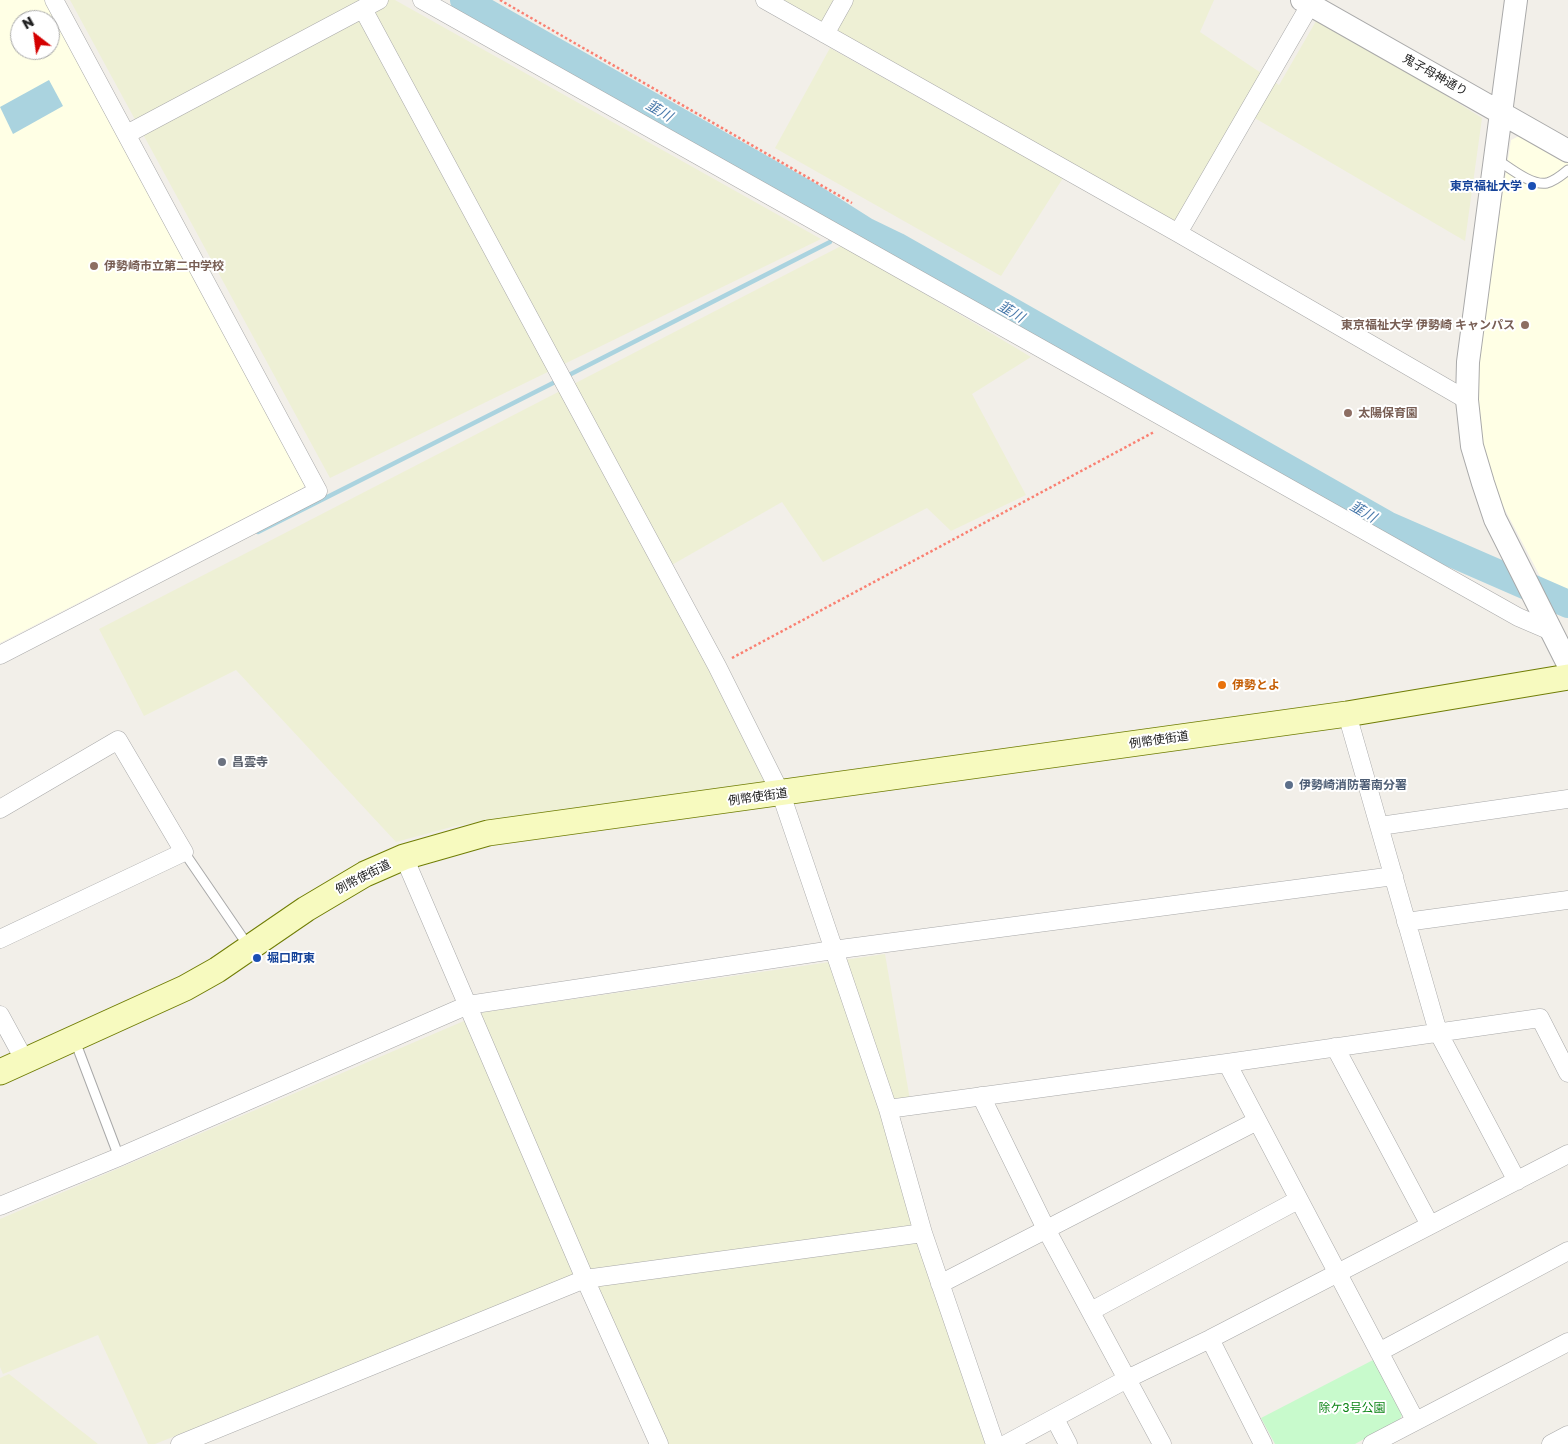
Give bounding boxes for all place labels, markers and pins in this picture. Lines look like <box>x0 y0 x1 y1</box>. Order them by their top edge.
place label: 東京福祉大学 <box>1450 179 1522 193</box>
marker: 東京福祉大学 <box>1526 180 1538 192</box>
place label: 伊勢崎市立第二中学校 <box>104 259 224 273</box>
marker: 伊勢崎市立第二中学校 <box>88 260 100 272</box>
place label: 東京福祉大学 伊勢崎 キャンパス <box>1341 318 1515 332</box>
marker: 東京福祉大学 伊勢崎 キャンパス <box>1519 319 1531 331</box>
place label: 太陽保育園 <box>1358 406 1418 420</box>
marker: 太陽保育園 <box>1342 407 1354 419</box>
place label: 伊勢とよ <box>1232 678 1280 692</box>
marker: 伊勢とよ <box>1216 679 1228 691</box>
place label: 昌雲寺 <box>232 755 268 769</box>
marker: 昌雲寺 <box>216 756 228 768</box>
place label: 伊勢崎消防署南分署 <box>1299 778 1407 792</box>
marker: 伊勢崎消防署南分署 <box>1283 779 1295 791</box>
place label: 堀口町東 <box>267 951 315 965</box>
marker: 堀口町東 <box>251 952 263 964</box>

